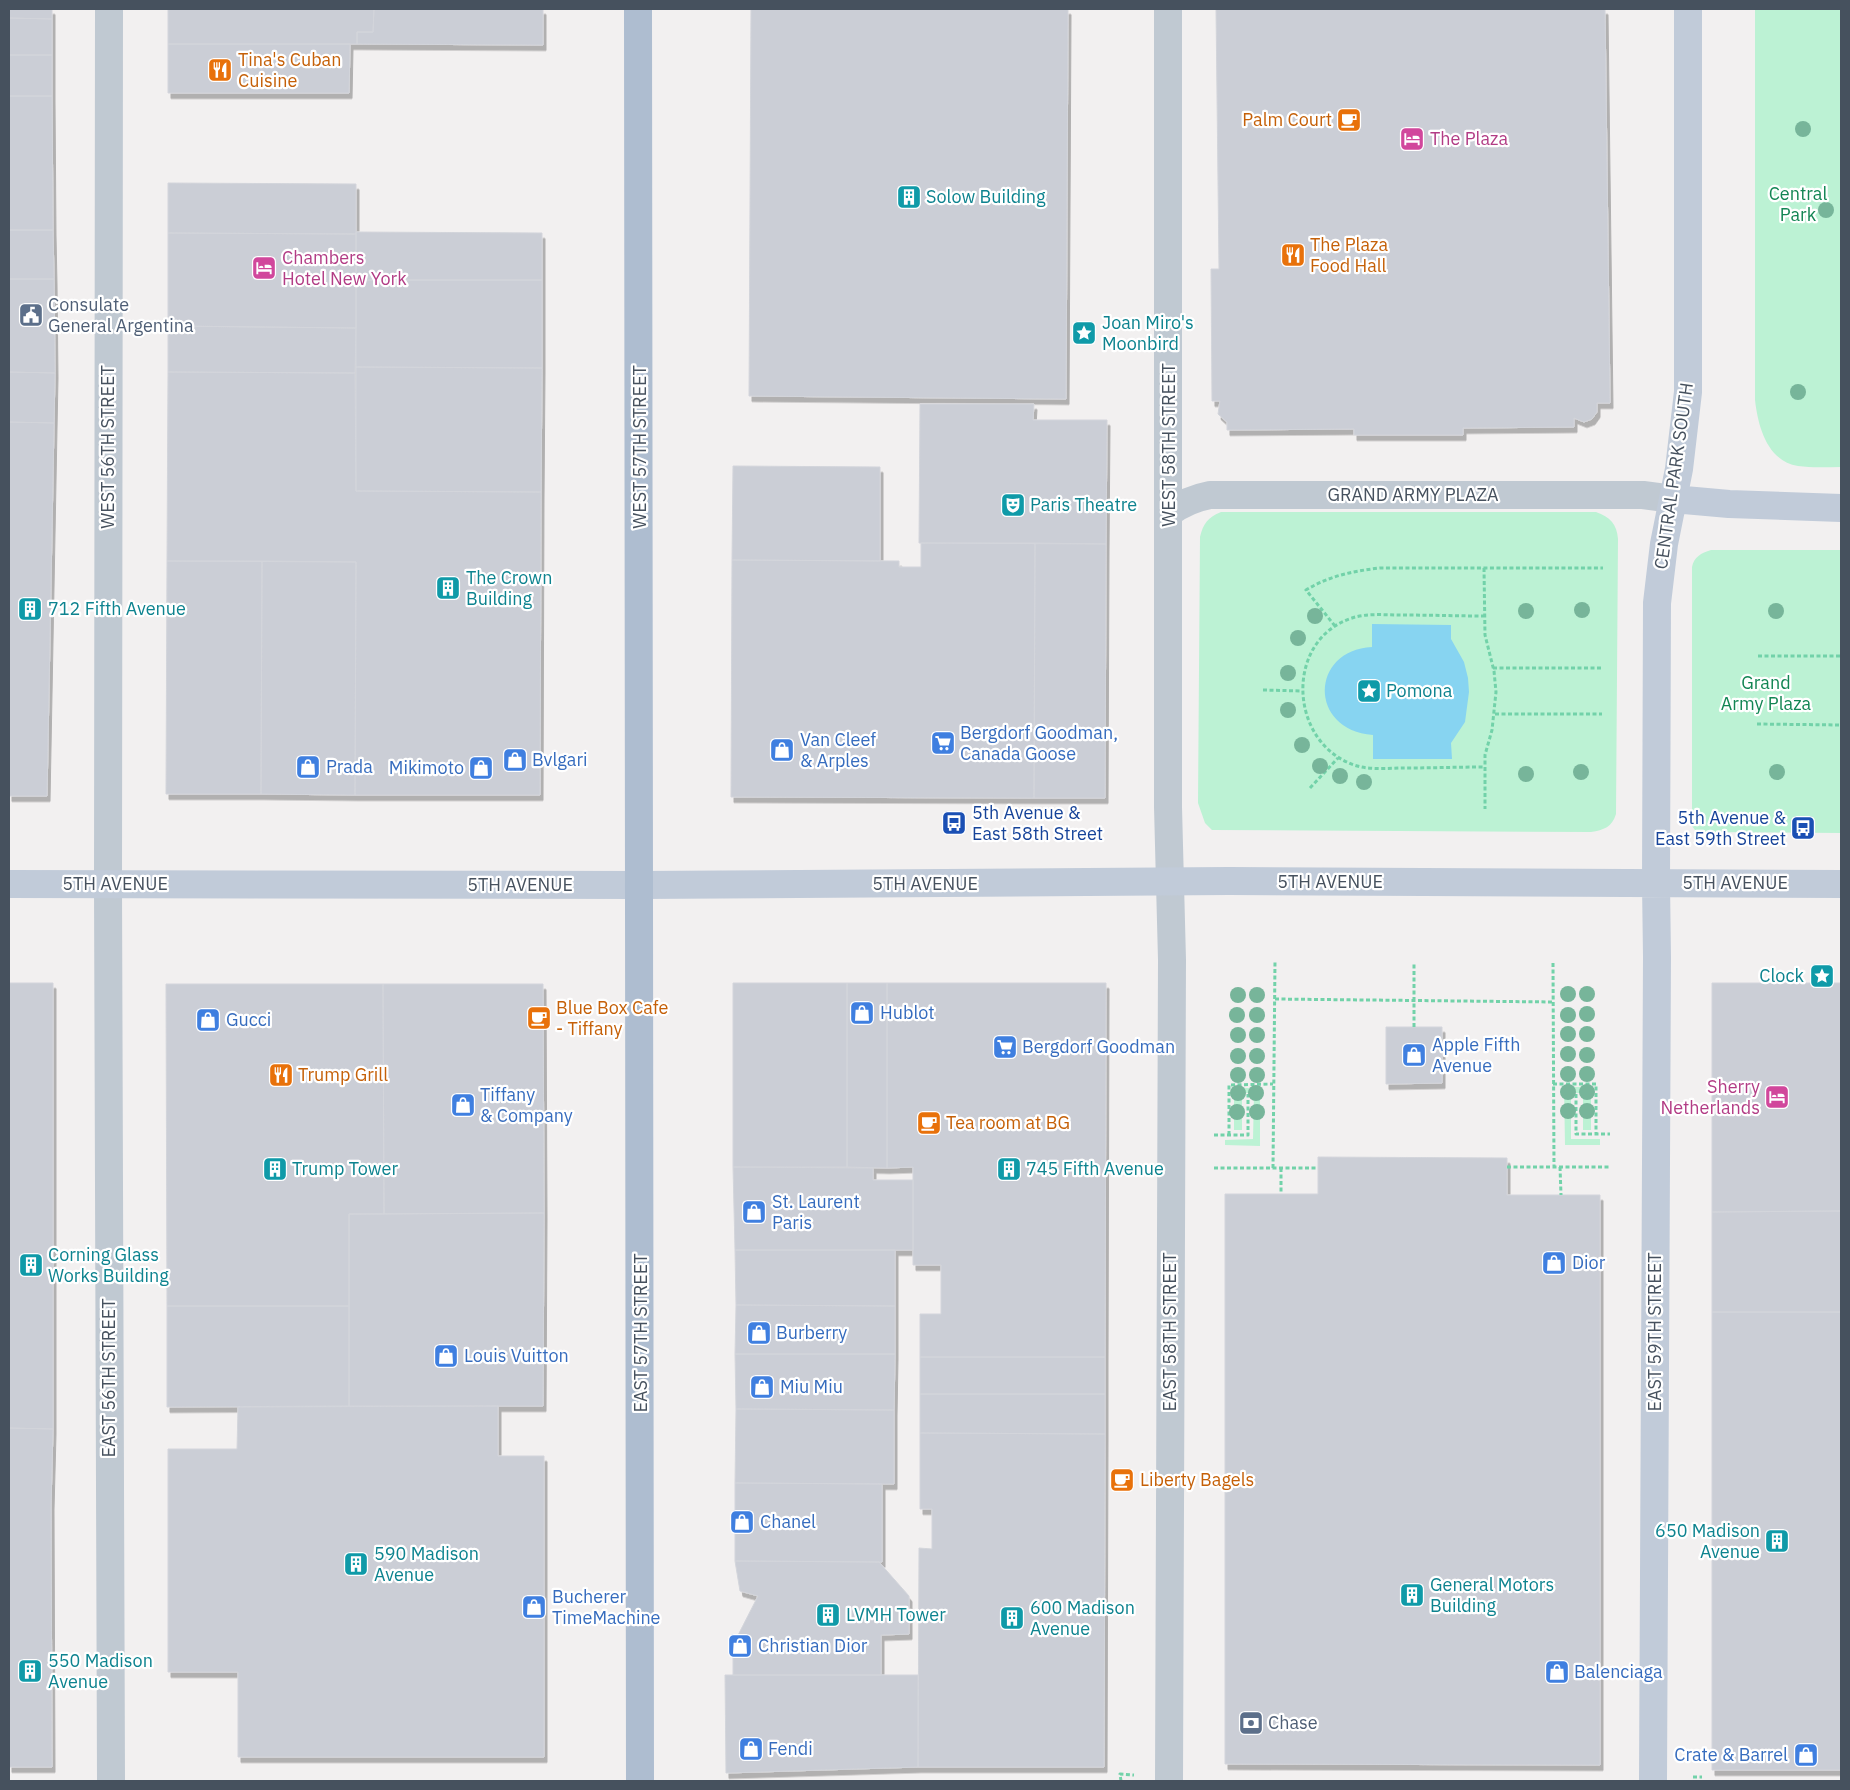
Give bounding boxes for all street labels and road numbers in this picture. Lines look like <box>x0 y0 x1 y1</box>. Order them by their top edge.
street label: WEST 58TH STREET <box>1157 363 1180 527</box>
street label: WEST 56TH STREET <box>96 365 119 529</box>
street label: WEST 57TH STREET <box>628 365 651 529</box>
street label: CENTRAL PARK SOUTH <box>1649 381 1698 571</box>
street label: GRAND ARMY PLAZA <box>1328 483 1499 506</box>
street label: 5TH AVENUE <box>1277 870 1383 893</box>
street label: 5TH AVENUE <box>1682 871 1788 894</box>
street label: 5TH AVENUE <box>62 872 168 895</box>
street label: 5TH AVENUE <box>872 872 978 895</box>
street label: 5TH AVENUE <box>467 873 573 896</box>
street label: EAST 58TH STREET <box>1158 1253 1181 1412</box>
street label: EAST 59TH STREET <box>1643 1253 1666 1412</box>
street label: EAST 57TH STREET <box>629 1254 652 1413</box>
street label: EAST 56TH STREET <box>97 1299 120 1458</box>

